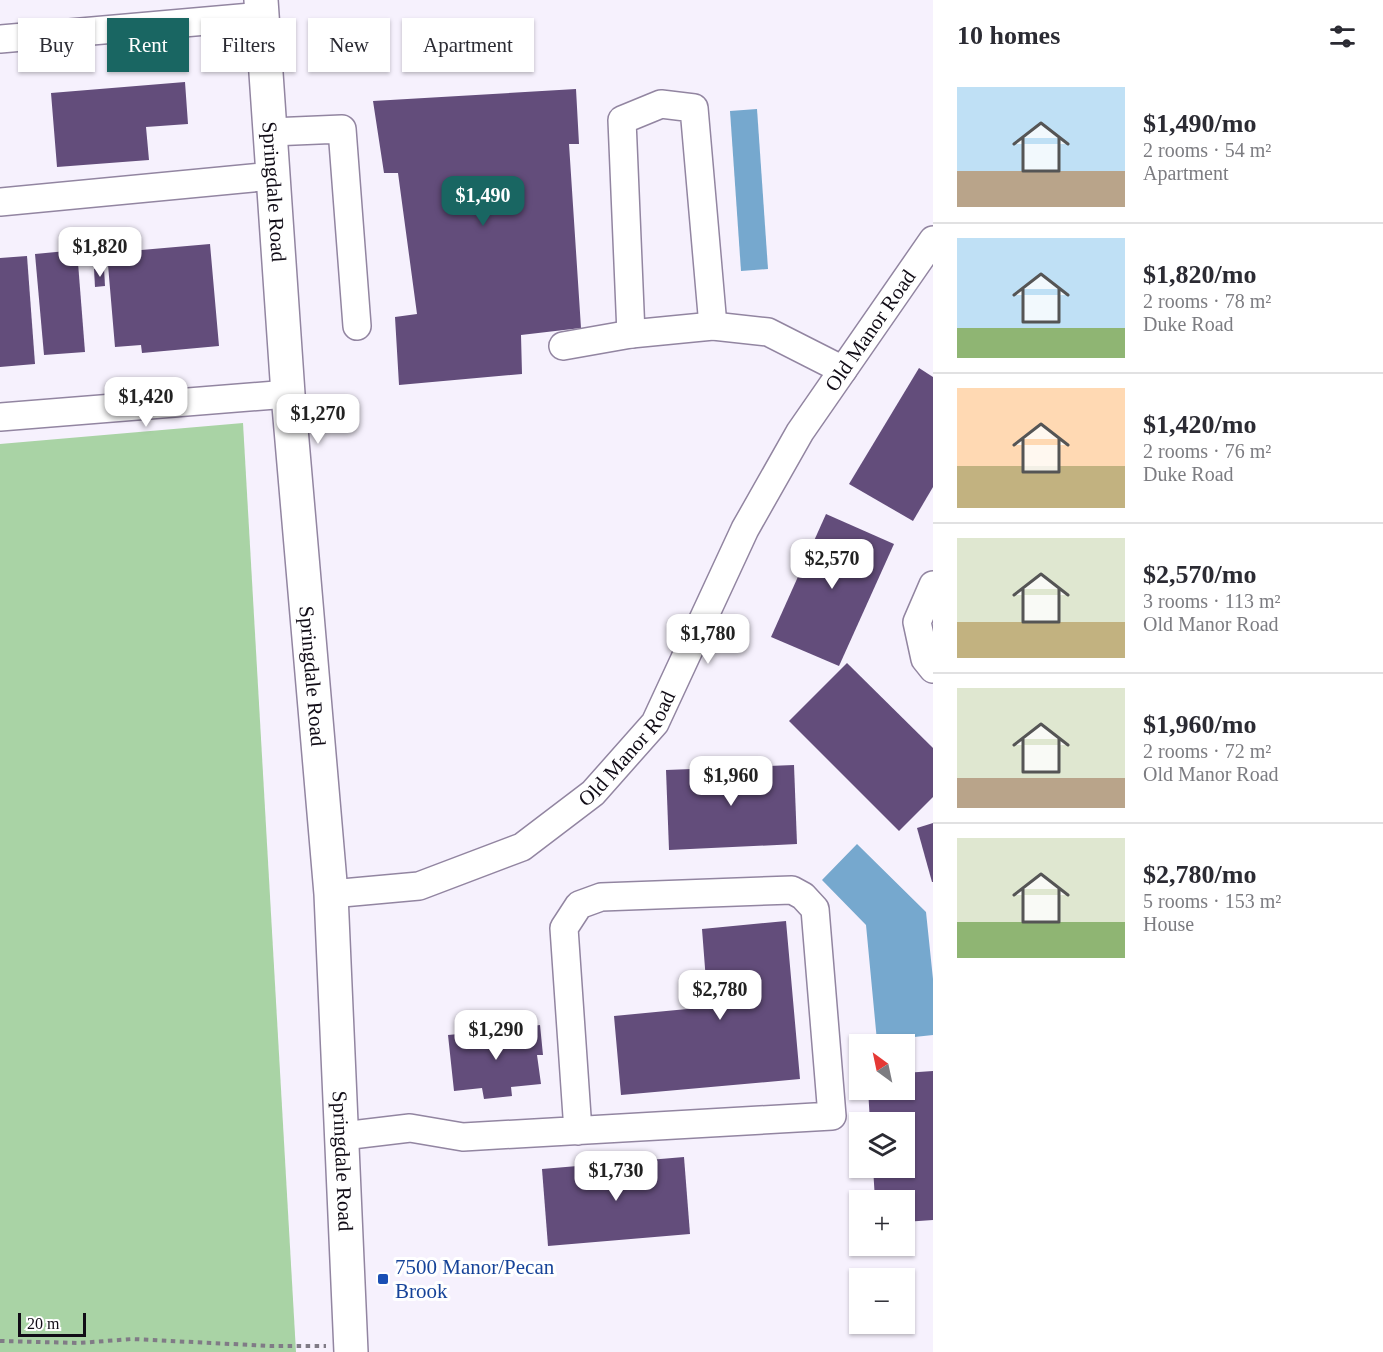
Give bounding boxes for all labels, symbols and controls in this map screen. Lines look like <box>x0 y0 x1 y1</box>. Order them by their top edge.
chip: Buy <box>18 18 95 72</box>
chip: Rent <box>107 18 189 72</box>
chip: Filters <box>201 18 296 72</box>
chip: New <box>308 18 390 72</box>
chip: Apartment <box>402 18 534 72</box>
icon: filters <box>1326 20 1359 53</box>
text: 10 homes <box>957 21 1060 50</box>
text: $1,490/mo <box>1143 109 1256 138</box>
icon: home <box>1005 111 1077 183</box>
street label: Springdale Road <box>257 121 291 263</box>
text: 2 rooms · 54 m² <box>1143 139 1271 161</box>
text: Apartment <box>1143 162 1229 184</box>
pin: $1,490 <box>434 176 532 227</box>
text: $1,490 <box>456 184 511 206</box>
pin: $1,820 <box>51 227 149 278</box>
text: $1,820 <box>73 235 128 257</box>
text: $1,820/mo <box>1143 260 1256 289</box>
icon: home <box>1005 262 1077 334</box>
street label: Old Manor Road <box>820 265 921 396</box>
text: 2 rooms · 78 m² <box>1143 290 1271 312</box>
text: Duke Road <box>1143 313 1234 335</box>
pin: $1,420 <box>97 377 195 428</box>
text: $1,420 <box>119 385 174 407</box>
pin: $1,270 <box>269 394 367 445</box>
text: $1,270 <box>291 402 346 424</box>
text: $1,420/mo <box>1143 410 1256 439</box>
icon: home <box>1005 412 1077 484</box>
text: 2 rooms · 76 m² <box>1143 440 1271 462</box>
text: Duke Road <box>1143 463 1234 485</box>
pin: $2,570 <box>783 539 881 590</box>
text: $2,570 <box>805 547 860 569</box>
text: $2,570/mo <box>1143 560 1256 589</box>
icon: home <box>1005 562 1077 634</box>
text: 3 rooms · 113 m² <box>1143 590 1280 612</box>
street label: Springdale Road <box>294 605 330 748</box>
text: Old Manor Road <box>1143 613 1279 635</box>
pin: $1,780 <box>659 614 757 665</box>
text: $1,780 <box>681 622 736 644</box>
street label: Old Manor Road <box>574 687 680 812</box>
text: $1,960/mo <box>1143 710 1256 739</box>
icon: home <box>1005 712 1077 784</box>
text: 2 rooms · 72 m² <box>1143 740 1271 762</box>
pin: $1,960 <box>682 756 780 807</box>
text: Old Manor Road <box>1143 763 1279 785</box>
text: $1,960 <box>704 764 759 786</box>
text: $2,780/mo <box>1143 860 1256 889</box>
icon: home <box>1005 862 1077 934</box>
text: 5 rooms · 153 m² <box>1143 890 1281 912</box>
text: House <box>1143 913 1194 935</box>
pin: $2,780 <box>671 970 769 1021</box>
text: $2,780 <box>693 978 748 1000</box>
pin: $1,290 <box>447 1010 545 1061</box>
text: $1,290 <box>469 1018 524 1040</box>
north arrow <box>849 1034 915 1100</box>
map controls <box>849 1034 915 1334</box>
street label: Springdale Road <box>328 1090 358 1232</box>
button: layers <box>849 1112 915 1178</box>
pin: $1,730 <box>567 1151 665 1202</box>
text: $1,730 <box>589 1159 644 1181</box>
button: + <box>849 1190 915 1256</box>
place label: 7500 Manor/Pecan Brook <box>395 1255 555 1303</box>
button: − <box>849 1268 915 1334</box>
marker: 7500 Manor/Pecan Brook <box>376 1272 390 1286</box>
scale bar <box>18 1310 86 1338</box>
text: 20 m <box>27 1315 59 1332</box>

